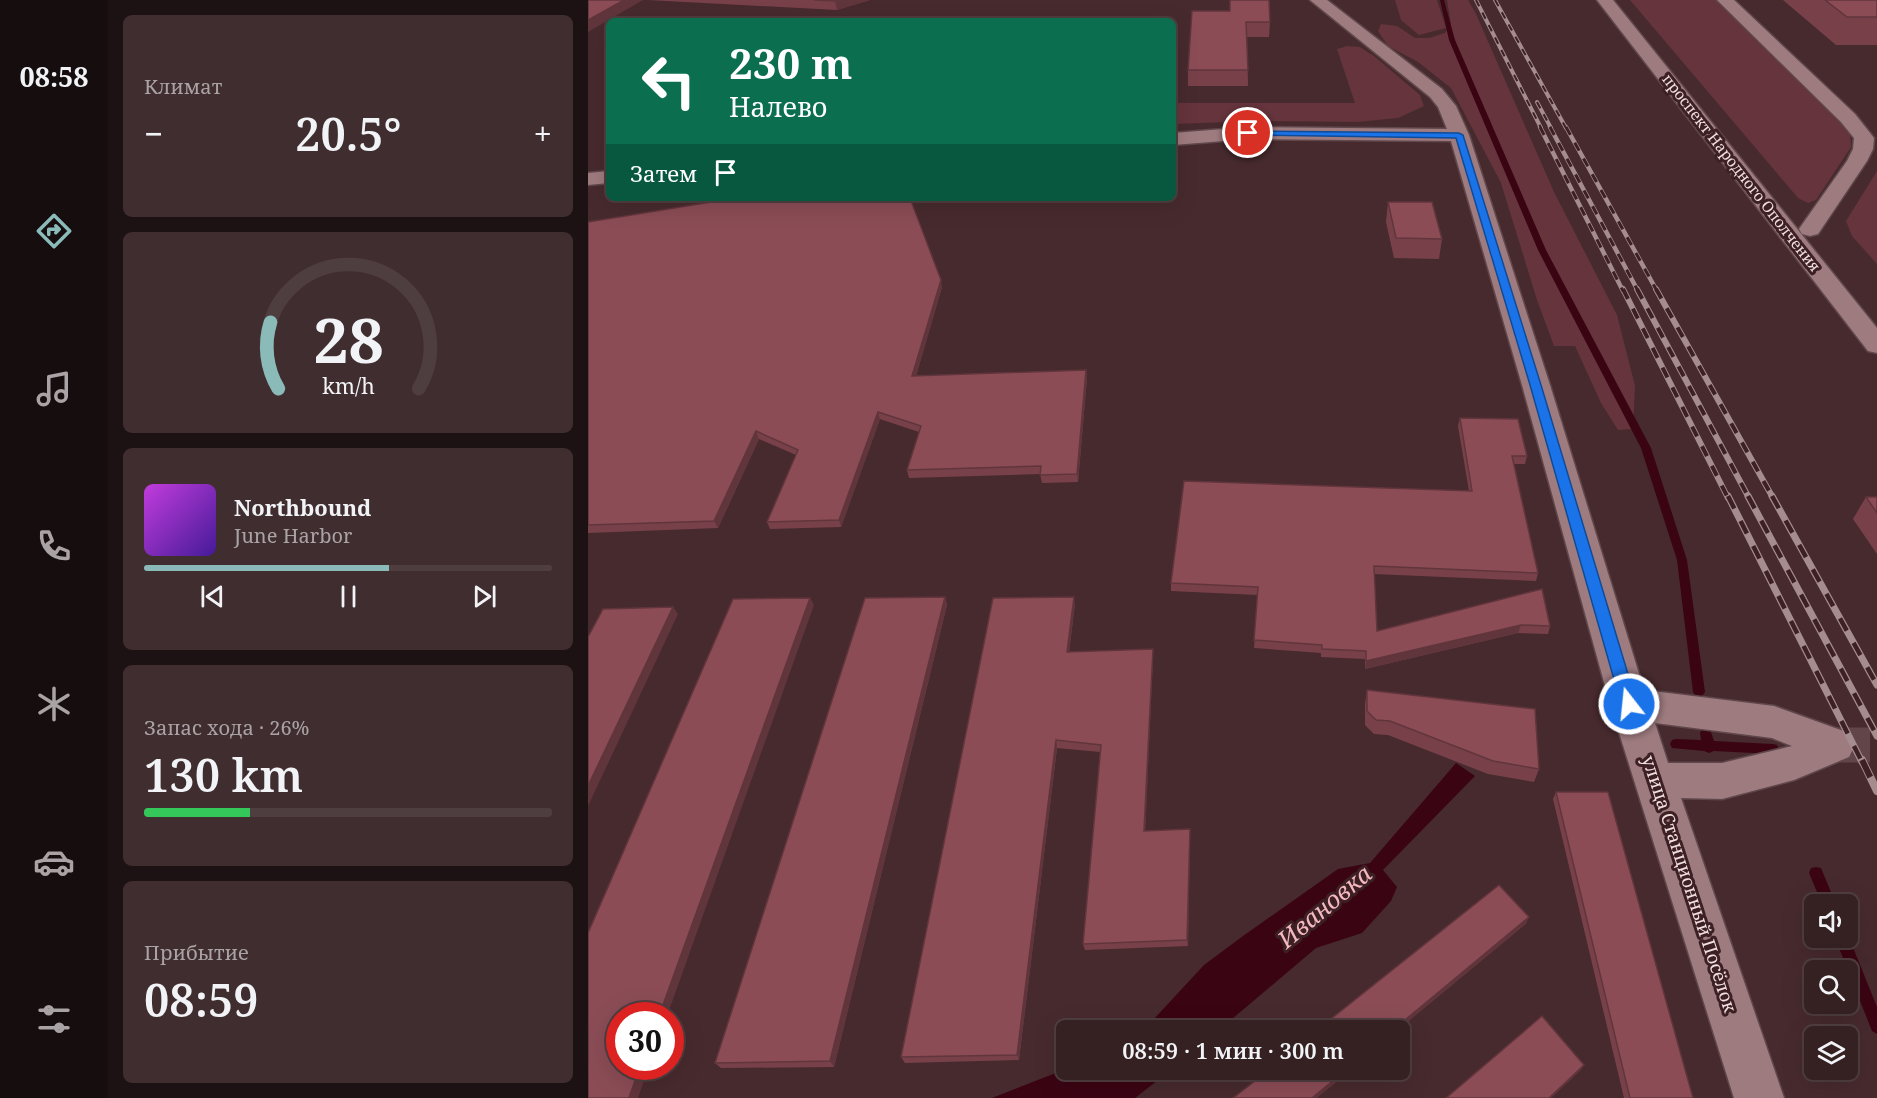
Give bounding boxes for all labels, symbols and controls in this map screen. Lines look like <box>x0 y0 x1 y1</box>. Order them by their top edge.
text: 230 m <box>729 34 853 91</box>
icon: left <box>630 42 708 120</box>
text: 08:58 <box>19 58 89 95</box>
street label: проспект Народного Ополчения <box>1658 69 1825 275</box>
text: Климат <box>144 73 222 100</box>
text: Налево <box>729 88 827 125</box>
text: 20.5° <box>295 103 402 164</box>
pin <box>1222 107 1273 158</box>
text: − <box>144 111 163 156</box>
text: + <box>534 111 552 156</box>
icon: arrive <box>1231 116 1264 149</box>
icon: arrive <box>709 156 742 189</box>
text: Затем <box>630 158 697 188</box>
icon: directions <box>33 210 75 252</box>
text: 28 <box>313 297 383 382</box>
icon: music <box>33 368 75 410</box>
text: km/h <box>322 372 375 401</box>
text: Northbound <box>234 492 371 522</box>
text: June Harbor <box>234 522 352 549</box>
icon: phone <box>33 525 75 567</box>
icon: previous <box>196 580 229 613</box>
icon: pause <box>332 580 365 613</box>
icon: next <box>468 580 501 613</box>
position arrow <box>1597 672 1661 736</box>
icon: climate <box>33 683 75 725</box>
text: Запас хода · 26% <box>144 714 309 741</box>
text: 130 km <box>144 744 303 805</box>
street label: улица Станционный Посёлок <box>1637 752 1743 1015</box>
icon: car <box>33 841 75 883</box>
water label: Ивановка <box>1269 856 1378 956</box>
map controls <box>1804 894 1858 1080</box>
button: sound <box>1804 894 1858 948</box>
text: Прибытие <box>144 939 249 966</box>
button: search <box>1804 960 1858 1014</box>
text: 08:59 <box>144 969 259 1030</box>
icon: filters <box>33 998 75 1040</box>
speed limit sign: 30 <box>606 1002 684 1080</box>
button: layers <box>1804 1026 1858 1080</box>
text: 08:59 · 1 мин · 300 m <box>1122 1035 1344 1065</box>

